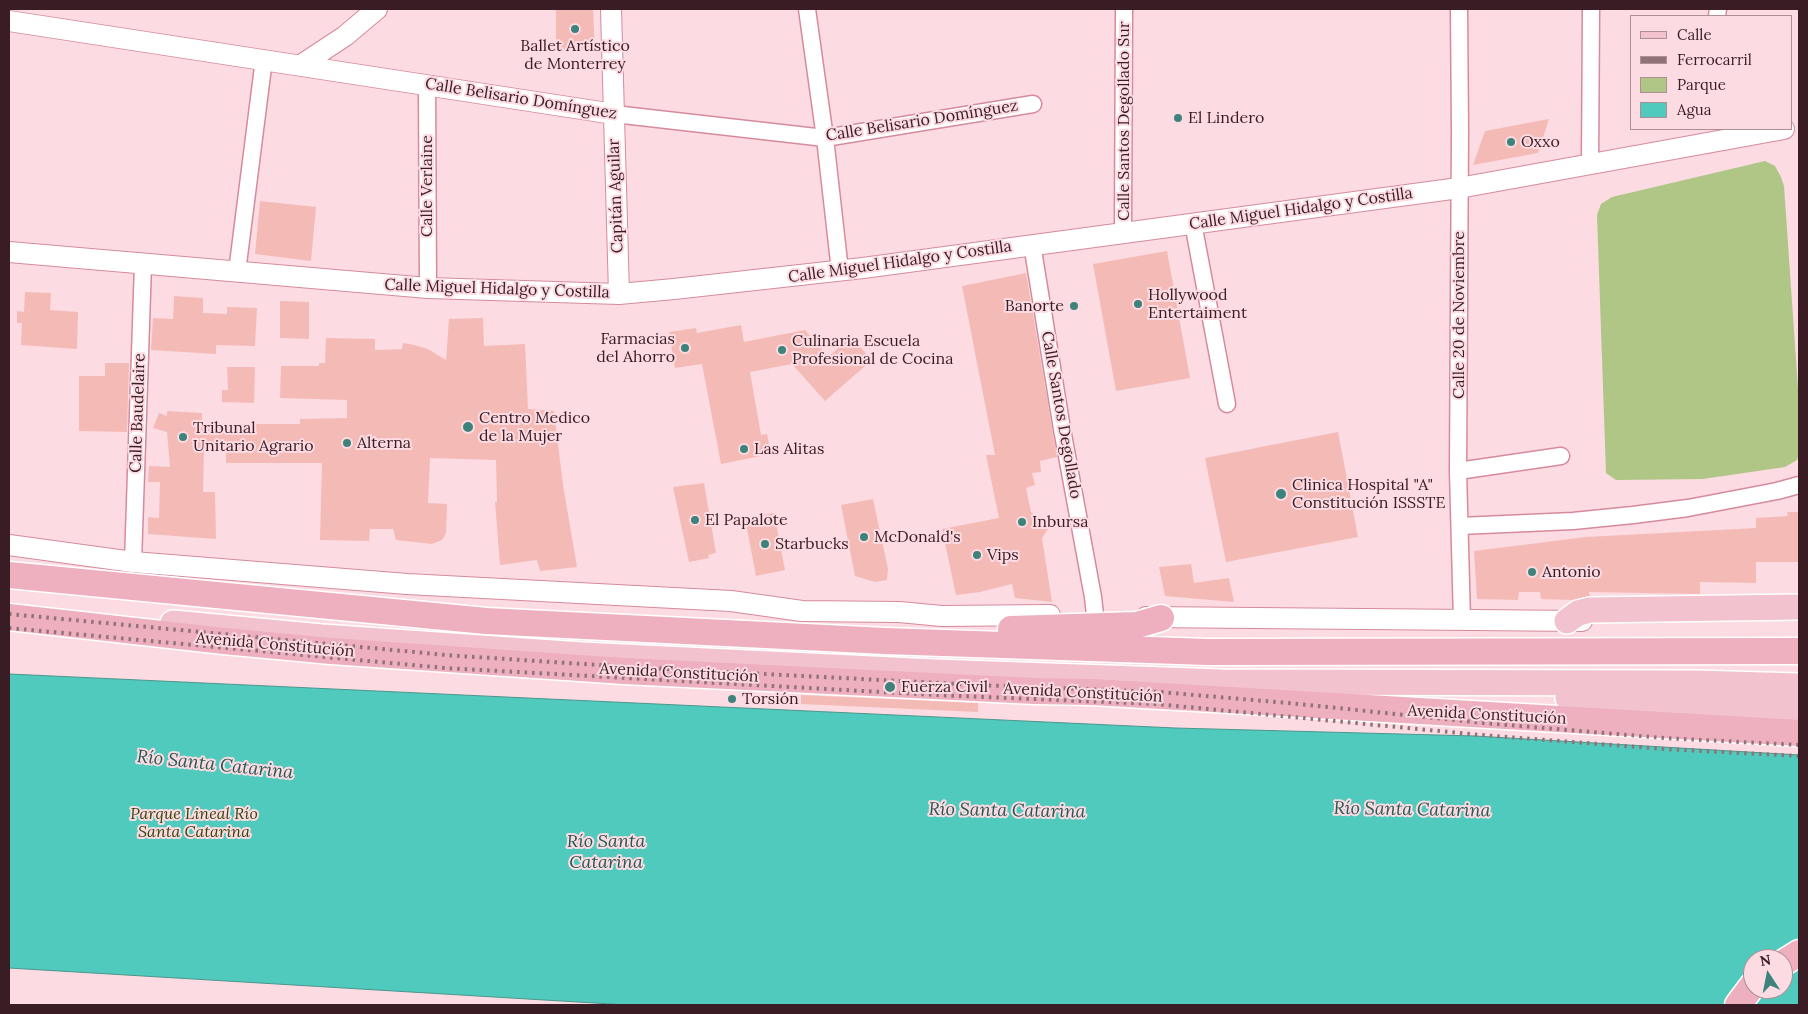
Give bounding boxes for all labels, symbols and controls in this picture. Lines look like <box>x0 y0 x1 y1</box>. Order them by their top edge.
legend <box>1630 15 1793 130</box>
street label: Calle Santos Degollado Sur <box>1114 21 1134 221</box>
marker: Ballet Artístico de Monterrey <box>569 23 581 35</box>
text: Calle <box>1677 25 1712 44</box>
place label: Ballet Artístico de Monterrey <box>520 36 630 74</box>
text: Ferrocarril <box>1677 50 1752 69</box>
street label: Calle Belisario Domínguez <box>424 74 618 124</box>
text: Parque <box>1677 75 1726 94</box>
street label: Calle Belisario Domínguez <box>825 96 1019 146</box>
text: Agua <box>1677 100 1711 119</box>
place label: El Lindero <box>1188 108 1264 128</box>
marker: El Lindero <box>1172 112 1184 124</box>
place label: Oxxo <box>1521 132 1560 152</box>
street label: Calle Verlaine <box>417 135 437 237</box>
marker: Oxxo <box>1505 136 1517 148</box>
street label: Capitán Aguilar <box>604 138 628 254</box>
street label: Calle Miguel Hidalgo y Costilla <box>1188 184 1414 234</box>
street label: Calle 20 de Noviembre <box>1449 231 1469 399</box>
street label: Calle Miguel Hidalgo y Costilla <box>787 237 1013 287</box>
street label: Calle Miguel Hidalgo y Costilla <box>384 275 610 303</box>
place label: Hollywood Entertaiment <box>1148 285 1247 323</box>
place label: Banorte <box>1005 296 1064 316</box>
marker: Hollywood Entertaiment <box>1132 298 1144 310</box>
marker: Banorte <box>1068 300 1080 312</box>
place label: Farmacias del Ahorro <box>596 329 675 367</box>
street label: Calle Santos Degollado <box>1037 330 1085 500</box>
place label: Culinaria Escuela Profesional de Cocina <box>792 331 954 369</box>
marker: Farmacias del Ahorro <box>679 342 691 354</box>
marker: Culinaria Escuela Profesional de Cocina <box>776 344 788 356</box>
street label: Calle Baudelaire <box>126 353 150 473</box>
place label: Centro Medico de la Mujer <box>479 408 590 446</box>
place label: Tribunal Unitario Agrario <box>193 418 314 456</box>
marker: Centro Medico de la Mujer <box>461 420 475 434</box>
marker: Tribunal Unitario Agrario <box>177 431 189 443</box>
place label: Alterna <box>357 433 411 453</box>
marker: Alterna <box>341 437 353 449</box>
place label: Las Alitas <box>754 439 824 459</box>
marker: Las Alitas <box>738 443 750 455</box>
place label: Clinica Hospital "A" Constitución ISSSTE <box>1292 475 1445 513</box>
marker: Clinica Hospital "A" Constitución ISSSTE <box>1274 487 1288 501</box>
place label: El Papalote <box>705 510 788 530</box>
place label: Inbursa <box>1032 512 1088 532</box>
marker: El Papalote <box>689 514 701 526</box>
marker: Inbursa <box>1016 516 1028 528</box>
place label: McDonald's <box>874 527 961 547</box>
marker: McDonald's <box>858 531 870 543</box>
place label: Starbucks <box>775 534 849 554</box>
marker: Starbucks <box>759 538 771 550</box>
place label: Vips <box>987 545 1019 565</box>
marker: Vips <box>971 549 983 561</box>
place label: Antonio <box>1542 562 1601 582</box>
marker: Antonio <box>1526 566 1538 578</box>
street label: Avenida Constitución <box>195 629 355 661</box>
street label: Avenida Constitución <box>599 659 759 687</box>
place label: Fuerza Civil <box>901 677 988 697</box>
street label: Avenida Constitución <box>1003 679 1163 707</box>
marker: Fuerza Civil <box>883 680 897 694</box>
place label: Torsión <box>742 689 799 709</box>
marker: Torsión <box>726 693 738 705</box>
street label: Avenida Constitución <box>1407 701 1567 729</box>
water label: Río Santa Catarina <box>136 746 294 784</box>
water label: Río Santa Catarina <box>1333 798 1491 822</box>
water label: Río Santa Catarina <box>928 799 1086 823</box>
park label: Parque Lineal Río Santa Catarina <box>130 804 258 842</box>
water label: Río Santa Catarina <box>567 831 645 874</box>
north arrow <box>1743 949 1793 999</box>
text: N <box>1758 950 1772 970</box>

